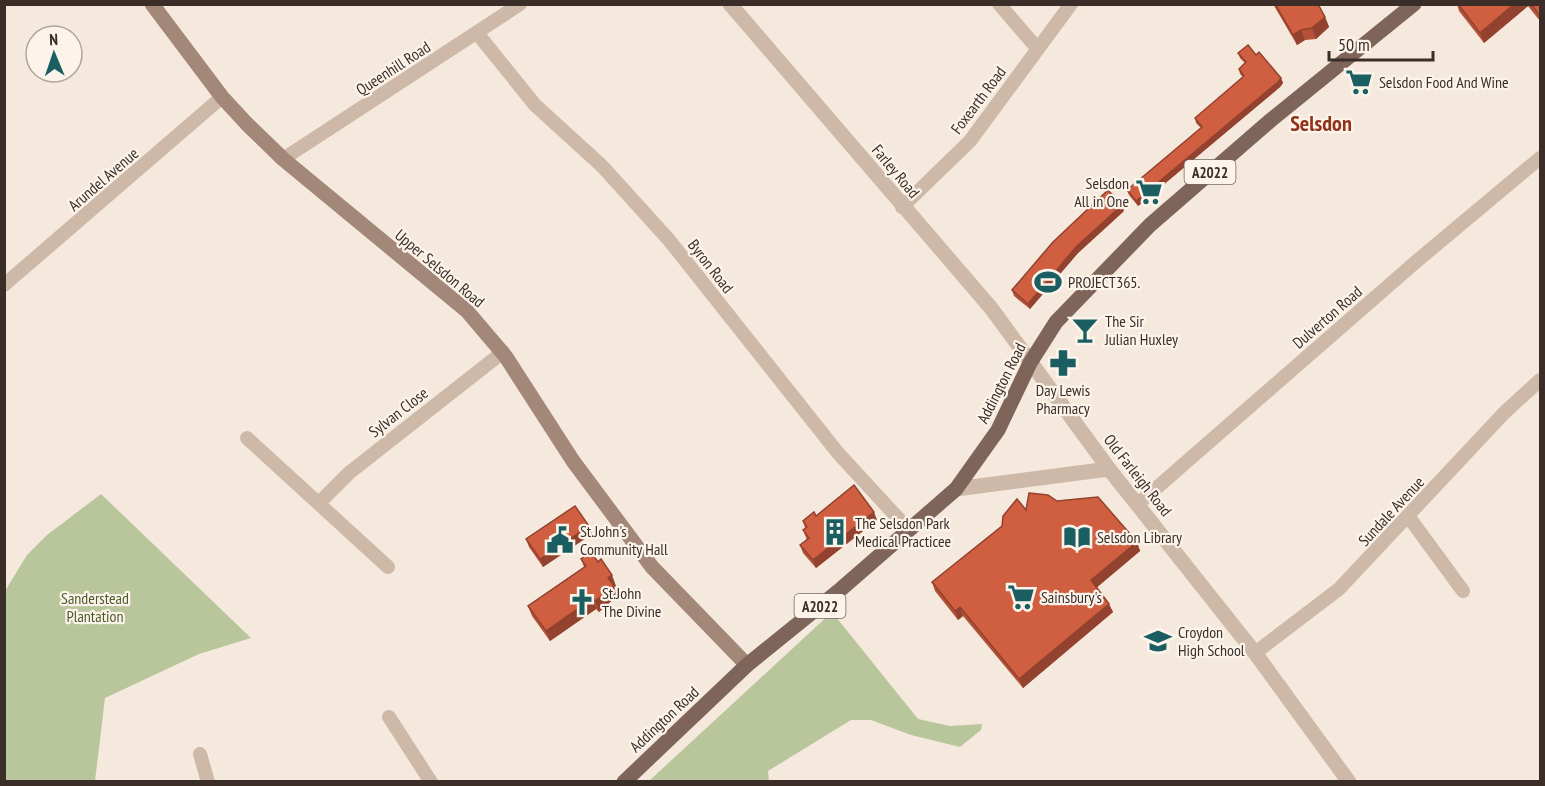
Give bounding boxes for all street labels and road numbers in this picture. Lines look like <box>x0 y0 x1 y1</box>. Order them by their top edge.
street label: Queenhill Road <box>352 37 434 99</box>
street label: Foxearth Road <box>946 62 1010 138</box>
street label: Farley Road <box>868 140 924 202</box>
street label: Arundel Avenue <box>64 143 142 215</box>
road number: A2022 <box>1184 160 1236 184</box>
street label: Upper Selsdon Road <box>391 225 489 311</box>
street label: Byron Road <box>684 235 738 297</box>
street label: Dulverton Road <box>1288 281 1366 353</box>
street label: Addington Road <box>972 339 1030 427</box>
street label: Sylvan Close <box>364 383 432 441</box>
street label: Old Farleigh Road <box>1100 430 1176 520</box>
street label: Sundale Avenue <box>1354 472 1428 550</box>
road number: A2022 <box>794 594 846 618</box>
street label: Addington Road <box>625 682 703 756</box>

